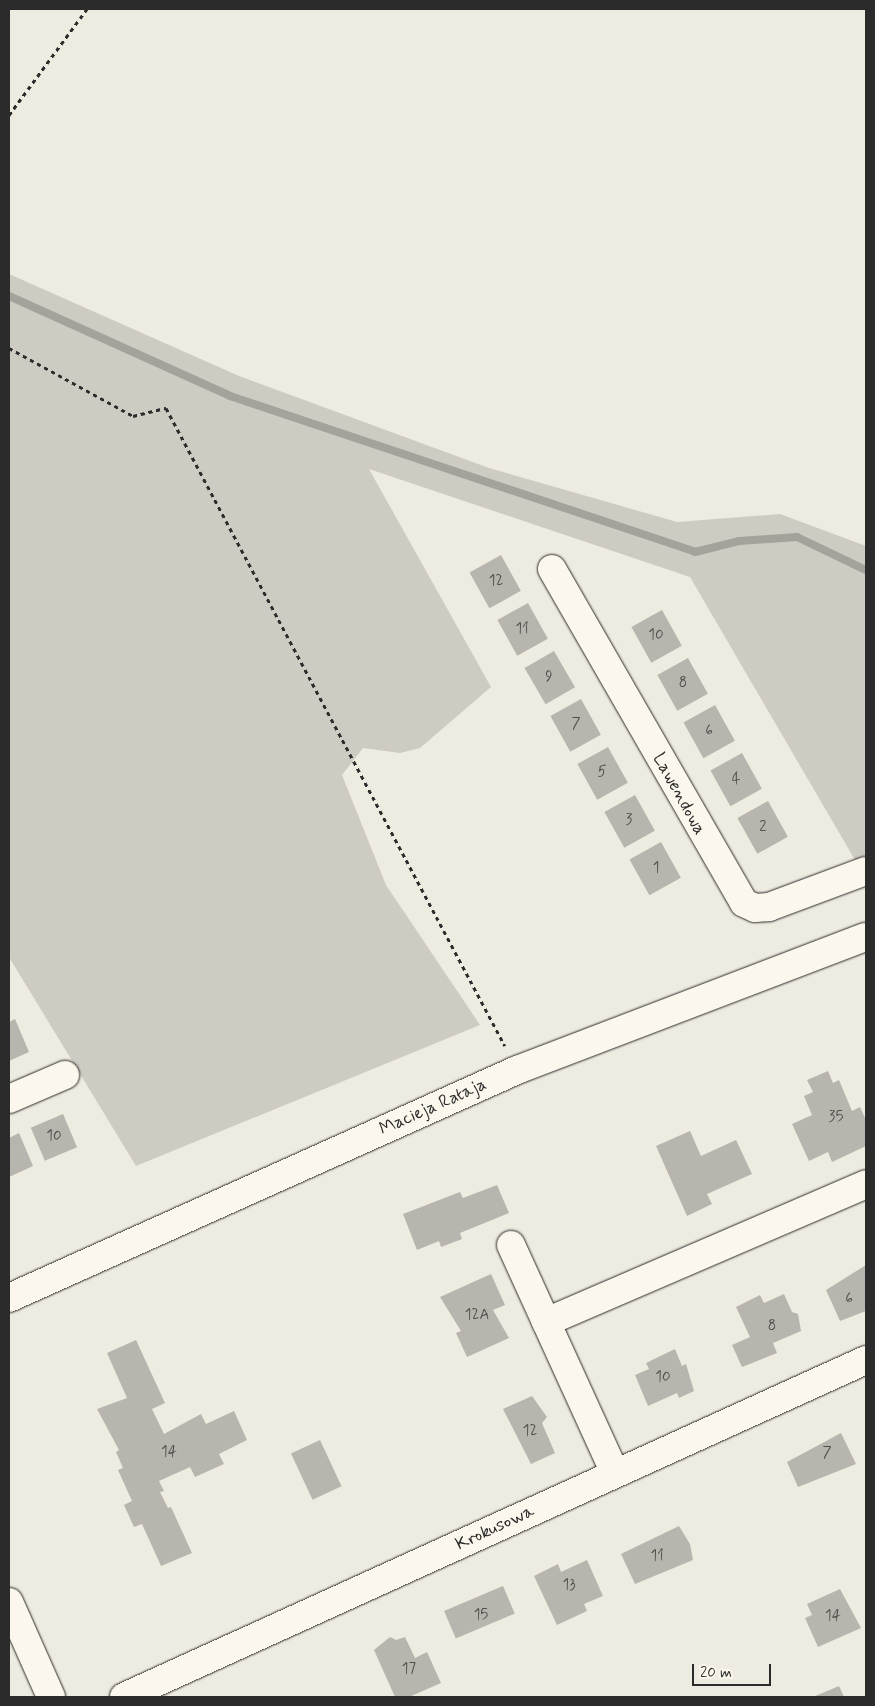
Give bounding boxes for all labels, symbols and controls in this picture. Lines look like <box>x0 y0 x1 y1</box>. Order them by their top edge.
house number: 12 <box>489 573 503 591</box>
house number: 11 <box>515 621 529 639</box>
house number: 10 <box>648 627 664 645</box>
house number: 9 <box>545 669 553 687</box>
house number: 8 <box>679 675 687 693</box>
house number: 7 <box>571 716 581 734</box>
house number: 6 <box>705 723 713 741</box>
street label: Lawendowa <box>648 749 710 839</box>
house number: 5 <box>598 764 606 782</box>
house number: 4 <box>732 771 740 789</box>
house number: 3 <box>626 812 632 830</box>
house number: 2 <box>759 819 767 837</box>
house number: 1 <box>653 860 659 878</box>
street label: Macieja Rataja <box>376 1074 490 1140</box>
house number: 35 <box>829 1109 843 1127</box>
house number: 10 <box>46 1128 62 1146</box>
house number: 6 <box>845 1291 853 1309</box>
house number: 12A <box>465 1307 489 1325</box>
house number: 8 <box>768 1318 776 1336</box>
house number: 10 <box>655 1369 671 1387</box>
house number: 12 <box>523 1423 537 1441</box>
house number: 14 <box>161 1444 177 1462</box>
house number: 7 <box>822 1445 832 1463</box>
street label: Krokusowa <box>452 1500 538 1556</box>
house number: 11 <box>650 1548 664 1566</box>
house number: 13 <box>562 1577 576 1595</box>
house number: 15 <box>474 1607 488 1625</box>
house number: 14 <box>825 1608 841 1626</box>
scale bar <box>695 1654 774 1686</box>
house number: 17 <box>402 1661 416 1679</box>
text: 20 m <box>700 1663 732 1683</box>

